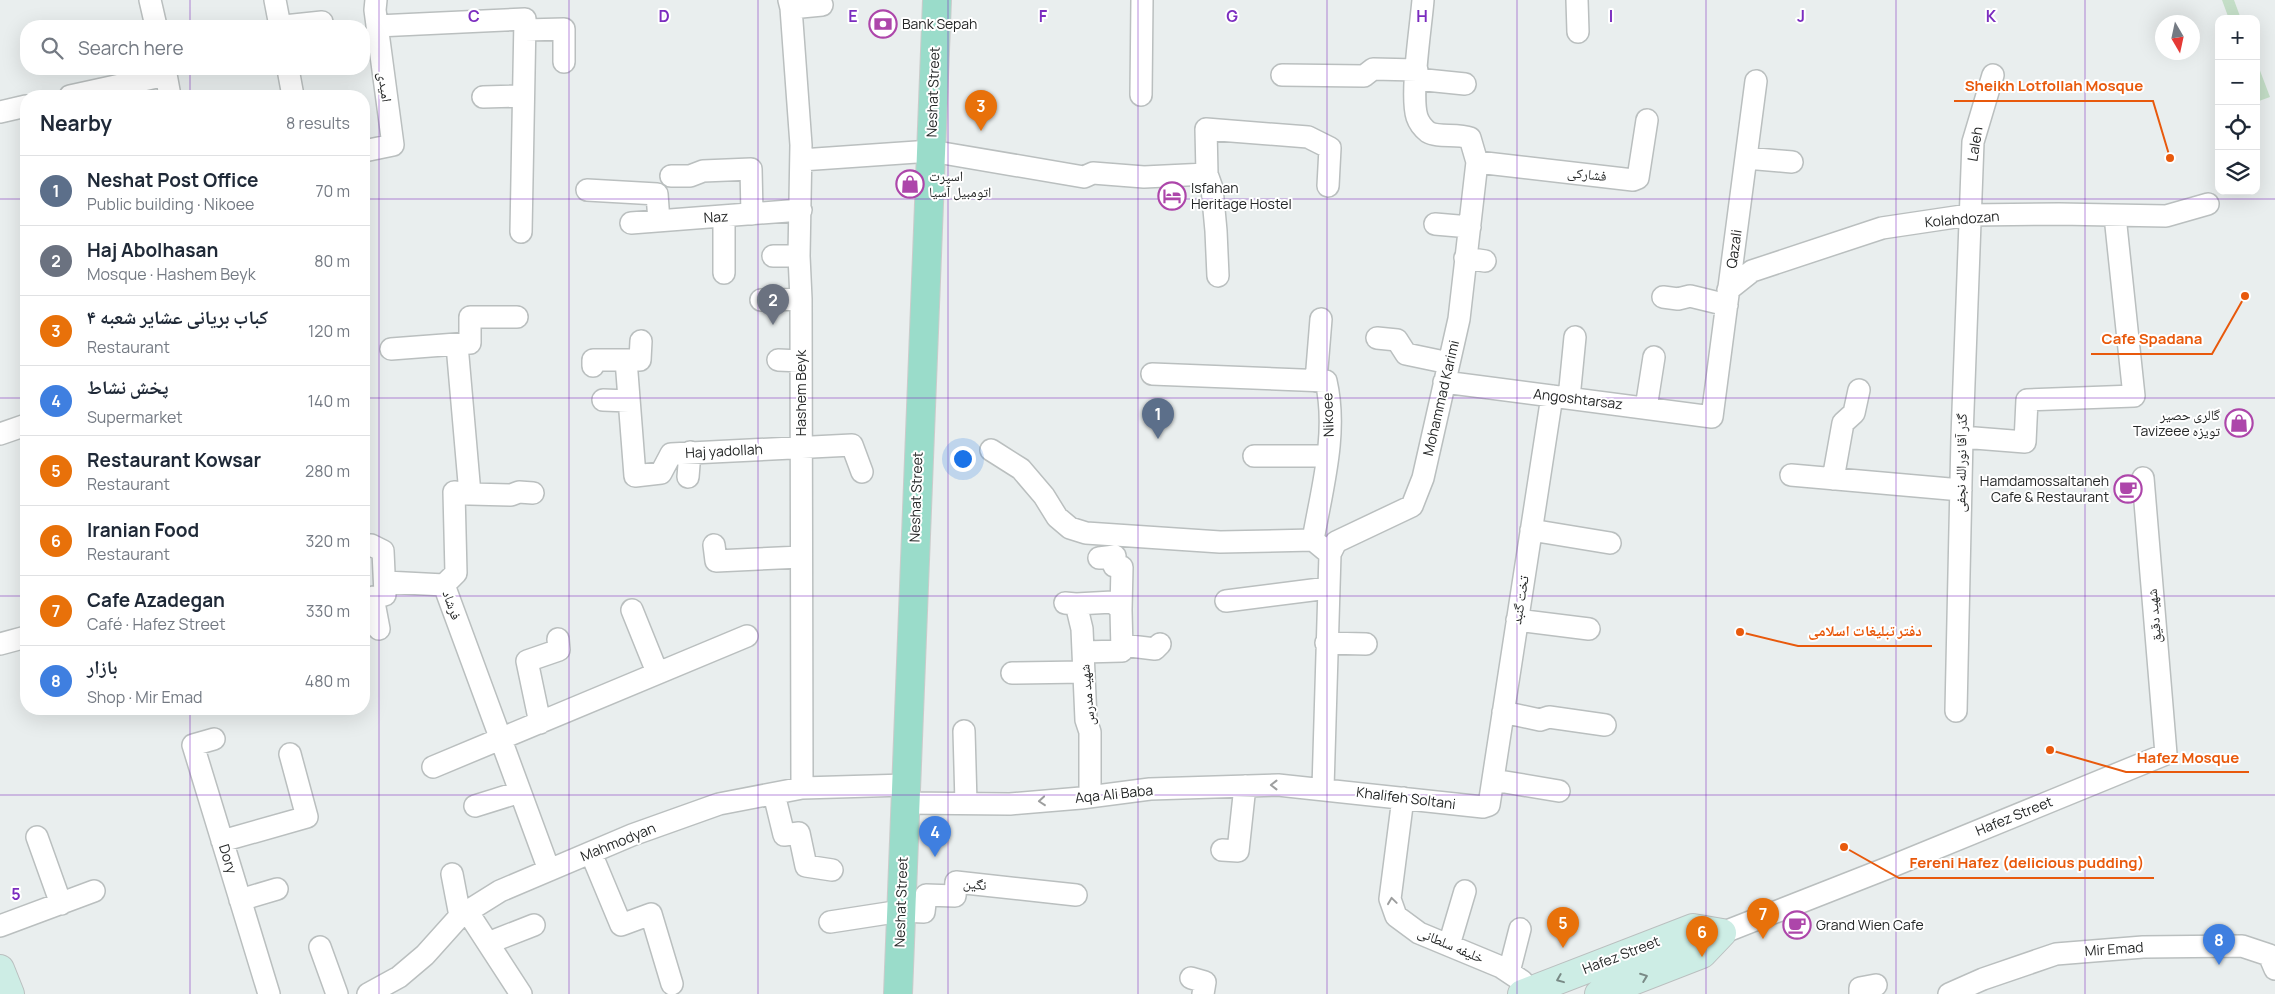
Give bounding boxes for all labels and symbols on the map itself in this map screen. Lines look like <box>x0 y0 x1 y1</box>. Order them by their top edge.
text: C <box>468 5 480 27</box>
text: D <box>658 5 670 27</box>
text: E <box>848 5 858 27</box>
text: F <box>1039 5 1048 27</box>
text: G <box>1226 5 1238 27</box>
text: H <box>1416 5 1428 27</box>
text: I <box>1609 5 1613 27</box>
text: J <box>1797 5 1805 27</box>
text: K <box>1986 5 1997 27</box>
bank icon: Bank Sepah <box>868 9 898 39</box>
place label: Bank Sepah <box>902 14 977 33</box>
north arrow <box>2155 15 2200 60</box>
street label: Neshat Street <box>921 46 944 138</box>
street label: امیدی <box>374 71 397 103</box>
callout: Sheikh Lotfollah Mosque <box>1954 71 2153 101</box>
text: Sheikh Lotfollah Mosque <box>1965 75 2143 96</box>
pin: 3 <box>965 90 997 131</box>
street label: Laleh <box>1962 125 1987 163</box>
street label: فشارکی <box>1566 162 1608 185</box>
place label: اسپرت اتومبیل آسیا <box>929 166 991 201</box>
shop icon: اسپرت اتومبیل آسیا <box>895 169 925 199</box>
place label: Isfahan Heritage Hostel <box>1191 178 1292 213</box>
hotel icon: Isfahan Heritage Hostel <box>1157 181 1187 211</box>
street label: Naz <box>703 206 729 227</box>
street label: Kolahdozan <box>1924 206 2000 231</box>
street label: Qazali <box>1721 228 1746 270</box>
pin: 2 <box>757 284 789 325</box>
callout: Cafe Spadana <box>2091 324 2212 354</box>
text: Cafe Spadana <box>2102 328 2202 349</box>
street label: Mohammad Karimi <box>1418 338 1463 458</box>
street label: Hashem Beyk <box>791 349 810 436</box>
street label: Angoshtarsaz <box>1532 384 1624 413</box>
street label: Nikoee <box>1317 393 1338 437</box>
pin: 1 <box>1142 398 1174 439</box>
place label: گالری حصیر Tavizeee تویزه <box>2133 405 2220 440</box>
shop icon: گالری حصیر Tavizeee تویزه <box>2224 408 2254 438</box>
street label: گذر آقا نورالله نجفی <box>1950 413 1971 513</box>
street label: Haj yadollah <box>685 439 763 462</box>
your location <box>950 446 976 472</box>
street label: Neshat Street <box>904 451 927 543</box>
place label: Hamdamossaltaneh Cafe & Restaurant <box>1980 471 2109 506</box>
cafe icon: Hamdamossaltaneh Cafe & Restaurant <box>2113 474 2143 504</box>
street label: تخت گنبد <box>1506 574 1533 626</box>
street label: فرشاد <box>439 588 466 622</box>
street label: شهید دقیق <box>2142 588 2166 644</box>
callout: دفتر تبلیغات اسلامی <box>1798 616 1932 646</box>
text: دفتر تبلیغات اسلامی <box>1808 620 1922 641</box>
street label: شهید مدرس <box>1074 664 1099 727</box>
callout: Hafez Mosque <box>2126 742 2249 772</box>
text: Hafez Mosque <box>2137 747 2239 768</box>
street label: Aqa Ali Baba <box>1074 780 1154 807</box>
one-way arrow <box>1270 780 1278 790</box>
street label: Khalifeh Soltani <box>1355 782 1457 813</box>
street label: Hafez Street <box>1972 791 2056 840</box>
one-way arrow <box>1038 796 1046 807</box>
pin: 4 <box>919 816 951 857</box>
street label: Mahmodyan <box>577 818 658 865</box>
street label: Dory <box>215 842 242 877</box>
callout: Fereni Hafez (delicious pudding) <box>1899 848 2154 878</box>
text: Fereni Hafez (delicious pudding) <box>1910 852 2144 873</box>
street label: Neshat Street <box>889 856 912 948</box>
street label: نگین <box>962 873 988 894</box>
text: 5 <box>11 883 21 905</box>
one-way arrow <box>1388 896 1398 905</box>
pin: 7 <box>1747 898 1779 939</box>
pin: 5 <box>1547 907 1579 948</box>
cafe icon: Grand Wien Cafe <box>1782 910 1812 940</box>
place label: Grand Wien Cafe <box>1816 915 1924 934</box>
pin: 6 <box>1686 916 1718 957</box>
street label: خلیفه سلطانی <box>1415 922 1487 967</box>
pin: 8 <box>2203 924 2235 965</box>
street label: Hafez Street <box>1579 931 1663 978</box>
street label: Mir Emad <box>2084 937 2144 960</box>
one-way arrow <box>1639 972 1648 983</box>
one-way arrow <box>1556 973 1565 983</box>

